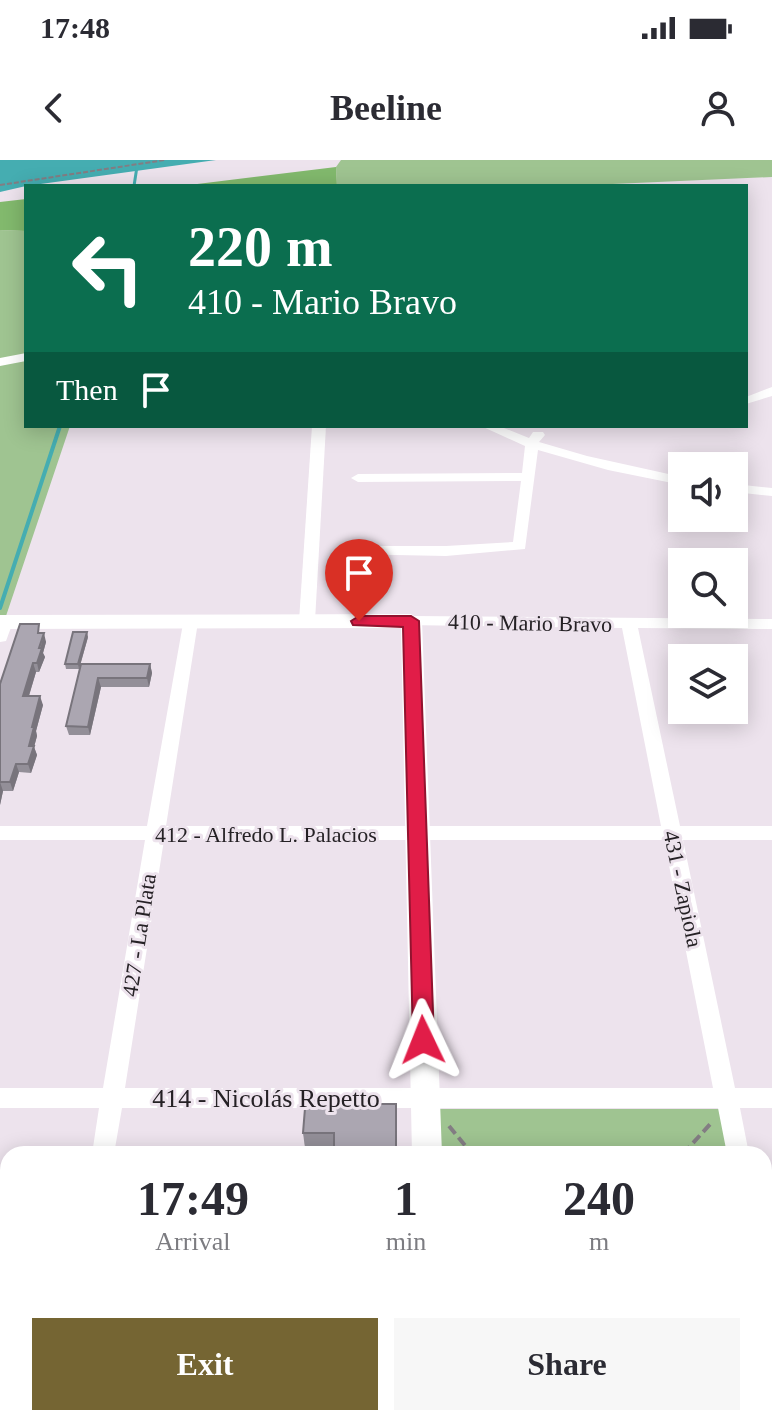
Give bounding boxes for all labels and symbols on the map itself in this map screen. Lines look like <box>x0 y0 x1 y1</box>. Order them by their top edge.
pin <box>325 539 393 621</box>
street label: 410 - Mario Bravo <box>448 609 612 637</box>
street label: 412 - Alfredo L. Palacios <box>155 822 377 847</box>
street label: 431 - Zapiola <box>658 828 708 950</box>
street label: 427 - La Plata <box>117 872 161 998</box>
position arrow <box>381 998 465 1082</box>
street label: 414 - Nicolás Repetto <box>152 1084 380 1113</box>

